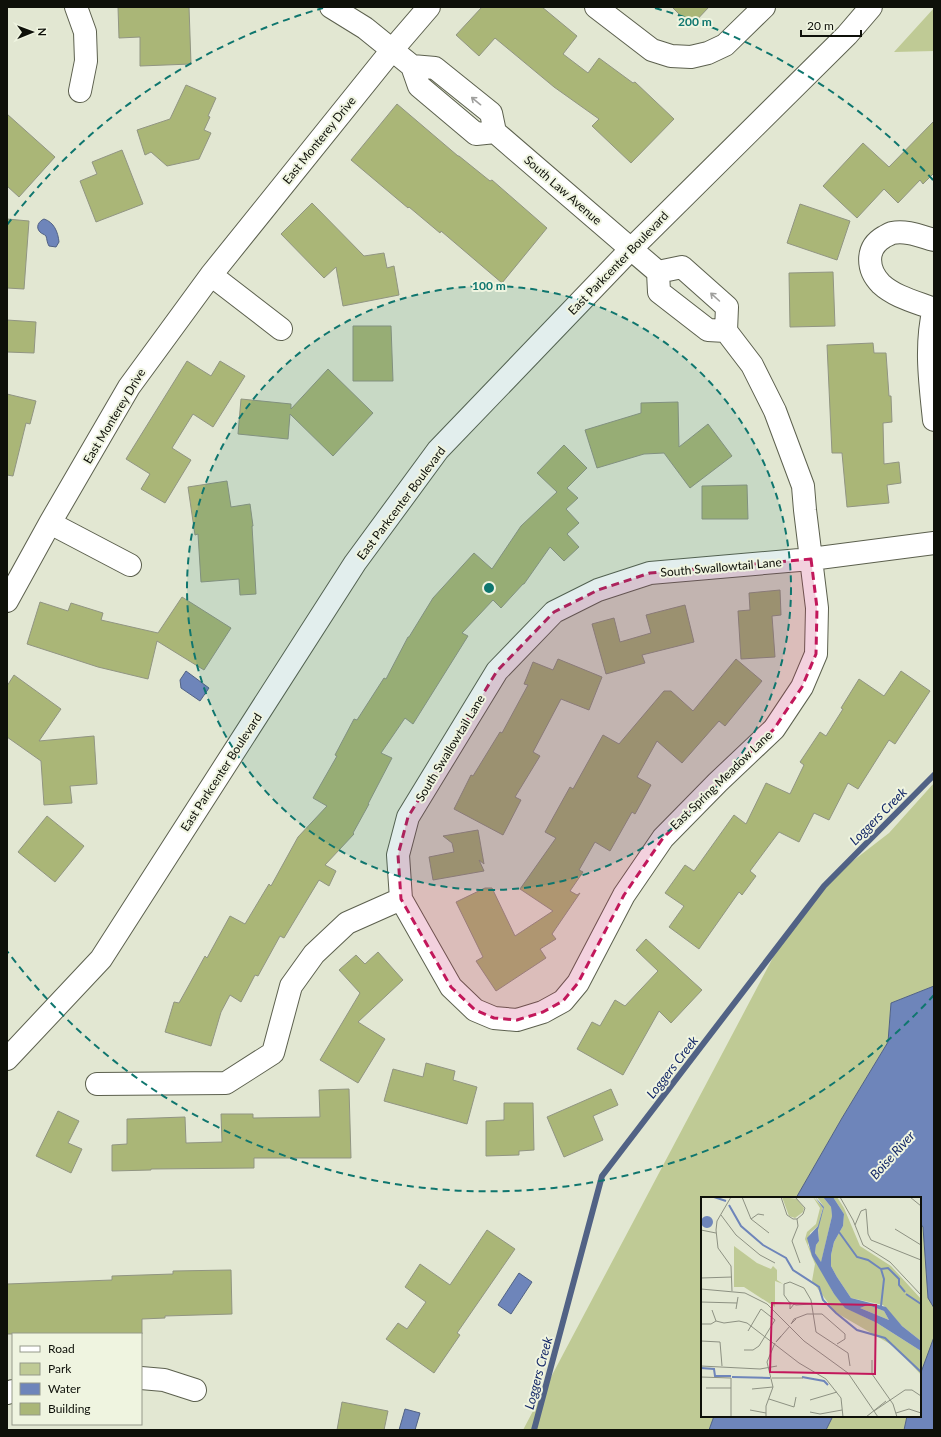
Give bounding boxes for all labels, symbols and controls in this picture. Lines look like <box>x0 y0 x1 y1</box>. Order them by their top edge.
north arrow <box>12 12 52 52</box>
scale bar <box>801 12 861 38</box>
text: 200 m <box>678 14 712 29</box>
text: 20 m <box>807 18 834 33</box>
text: N <box>36 27 49 36</box>
street label: East Monterey Drive <box>279 93 359 187</box>
one-way arrow <box>470 96 481 105</box>
street label: South Law Avenue <box>521 152 605 228</box>
street label: East Parkcenter Boulevard <box>565 208 671 318</box>
text: 100 m <box>472 278 506 293</box>
one-way arrow <box>711 293 721 302</box>
street label: East Monterey Drive <box>80 366 148 466</box>
street label: East Parkcenter Boulevard <box>354 443 448 563</box>
street label: South Swallowtail Lane <box>660 554 782 580</box>
centre of rings <box>482 581 496 595</box>
street label: South Swallowtail Lane <box>412 692 488 804</box>
street label: East Parkcenter Boulevard <box>177 710 265 834</box>
street label: East Spring Meadow Lane <box>667 727 775 833</box>
water label: Loggers Creek <box>846 783 911 848</box>
water label: Loggers Creek <box>643 1032 702 1101</box>
water label: Boise River <box>866 1127 918 1182</box>
inset map <box>701 1197 921 1417</box>
legend <box>12 1333 142 1425</box>
water label: Loggers Creek <box>521 1334 556 1411</box>
text: Road <box>48 1341 75 1356</box>
text: Park <box>48 1361 72 1376</box>
text: Water <box>48 1381 81 1396</box>
text: Building <box>48 1401 91 1416</box>

